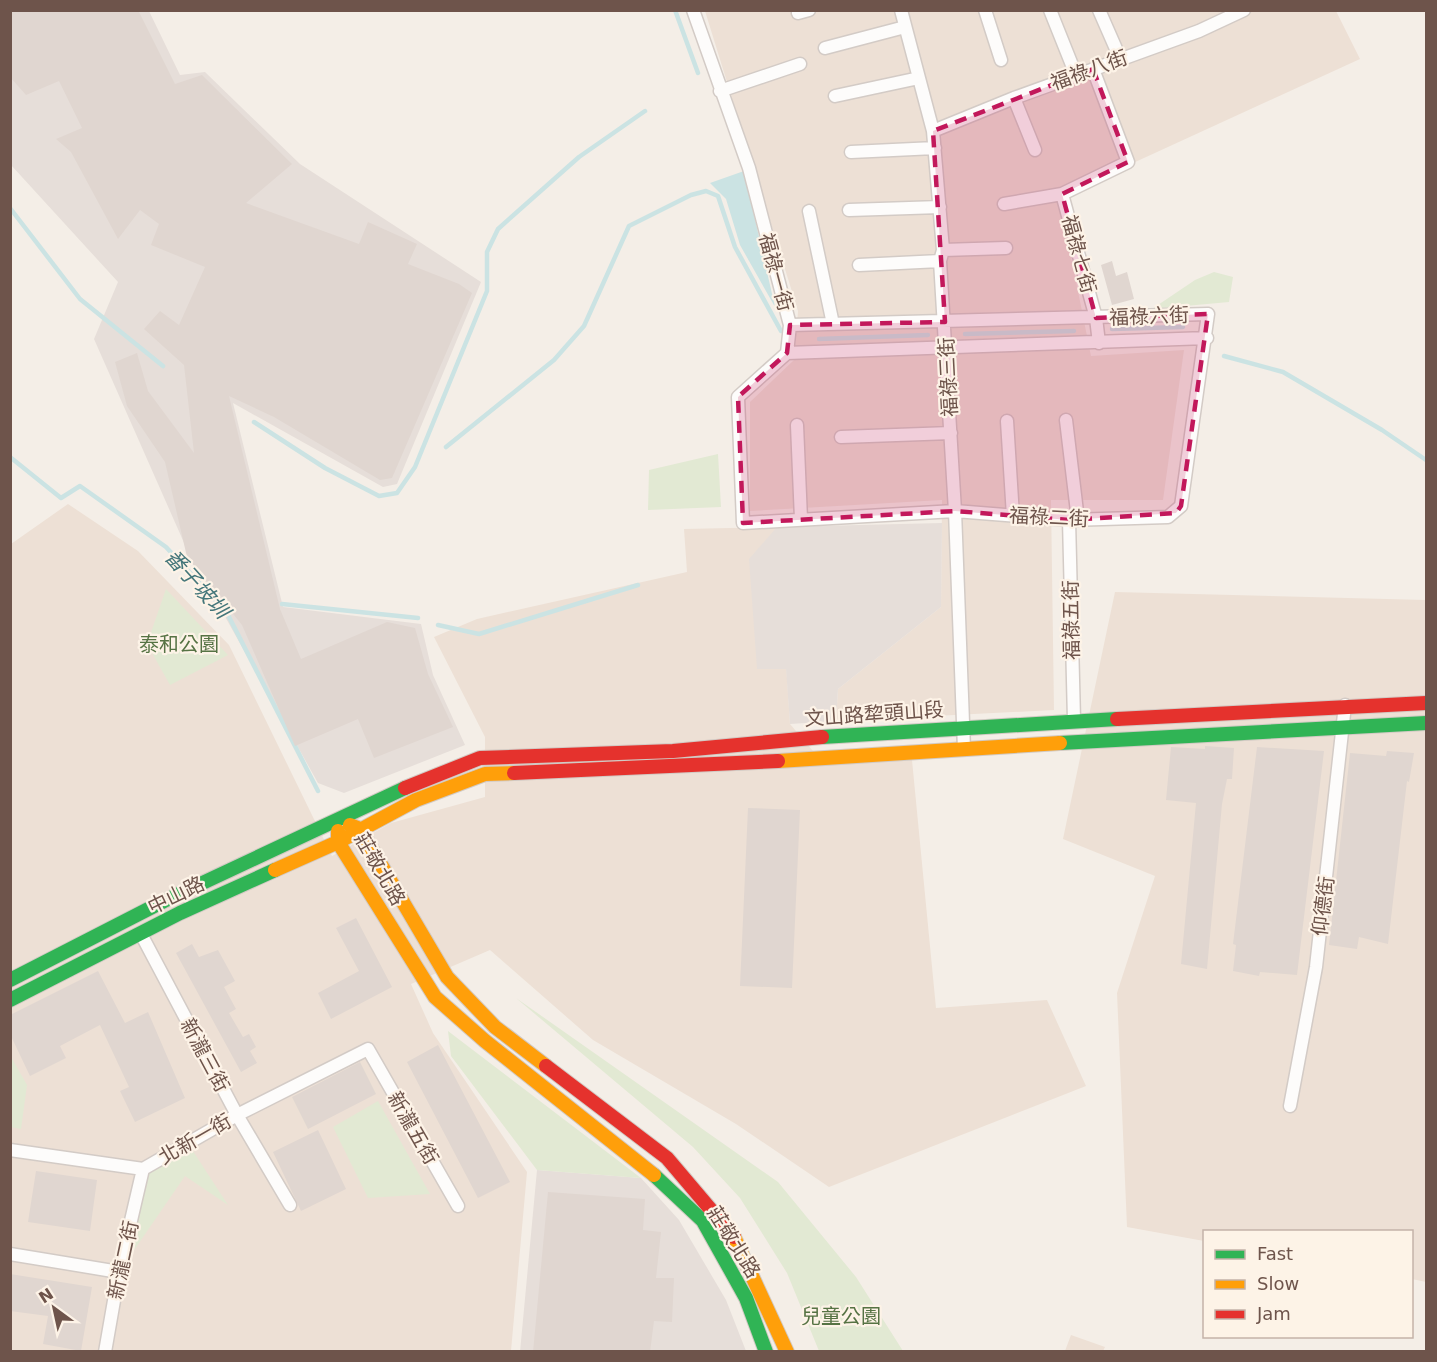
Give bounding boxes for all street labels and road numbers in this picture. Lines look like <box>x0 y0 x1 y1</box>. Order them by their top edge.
street label: 福祿八街 <box>1047 45 1131 95</box>
street label: 福祿七街 <box>1057 212 1101 296</box>
street label: 福祿一街 <box>754 230 798 314</box>
street label: 福祿六街 <box>1109 303 1189 329</box>
street label: 福祿三街 <box>934 336 962 418</box>
street label: 福祿二街 <box>1008 503 1090 531</box>
street label: 福祿五街 <box>1058 580 1084 660</box>
street label: 文山路犂頭山段 <box>803 697 945 731</box>
street label: 莊敬北路 <box>350 828 410 910</box>
street label: 中山路 <box>144 871 208 919</box>
street label: 仰德街 <box>1307 875 1339 937</box>
street label: 新瀧三街 <box>176 1014 234 1096</box>
street label: 新瀧五街 <box>383 1087 443 1169</box>
street label: 北新一街 <box>154 1109 236 1169</box>
street label: 莊敬北路 <box>703 1202 765 1282</box>
street label: 新瀧二街 <box>103 1218 143 1302</box>

